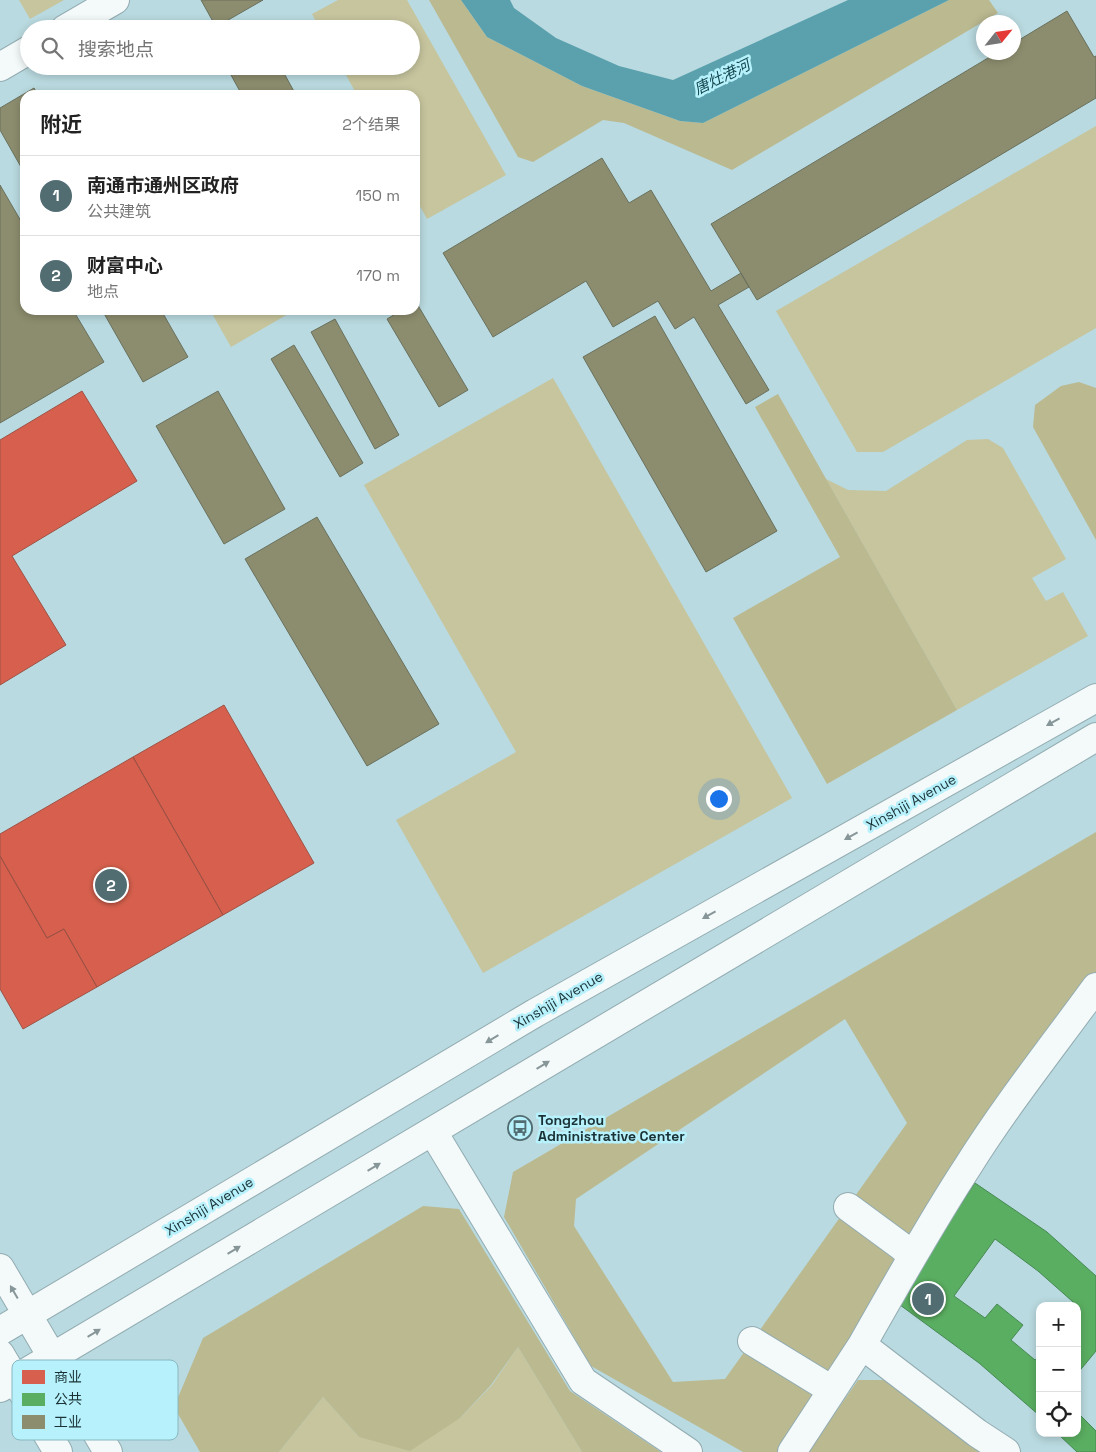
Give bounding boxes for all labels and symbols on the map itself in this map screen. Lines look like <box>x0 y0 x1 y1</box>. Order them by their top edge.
north arrow <box>976 15 1021 60</box>
water label: 唐灶港河 <box>691 54 756 98</box>
one-way arrow <box>1046 718 1061 726</box>
street label: Xinshiji Avenue <box>863 770 959 834</box>
your location <box>706 786 732 812</box>
one-way arrow <box>843 832 858 840</box>
pin: 2 <box>95 866 127 904</box>
one-way arrow <box>702 911 716 920</box>
street label: Xinshiji Avenue <box>510 967 606 1033</box>
one-way arrow <box>485 1034 498 1043</box>
one-way arrow <box>536 1061 549 1070</box>
place label: Tongzhou Administrative Center <box>538 1111 685 1145</box>
bus stop icon: Tongzhou Administrative Center <box>507 1115 533 1141</box>
one-way arrow <box>367 1163 380 1172</box>
street label: Xinshiji Avenue <box>161 1173 257 1239</box>
one-way arrow <box>228 1246 241 1255</box>
pin: 1 <box>912 1280 944 1318</box>
one-way arrow <box>9 1285 18 1298</box>
one-way arrow <box>88 1329 101 1338</box>
legend <box>12 1360 178 1440</box>
text: 商业 <box>54 1368 82 1386</box>
text: 公共 <box>54 1390 82 1408</box>
text: 工业 <box>54 1413 82 1431</box>

